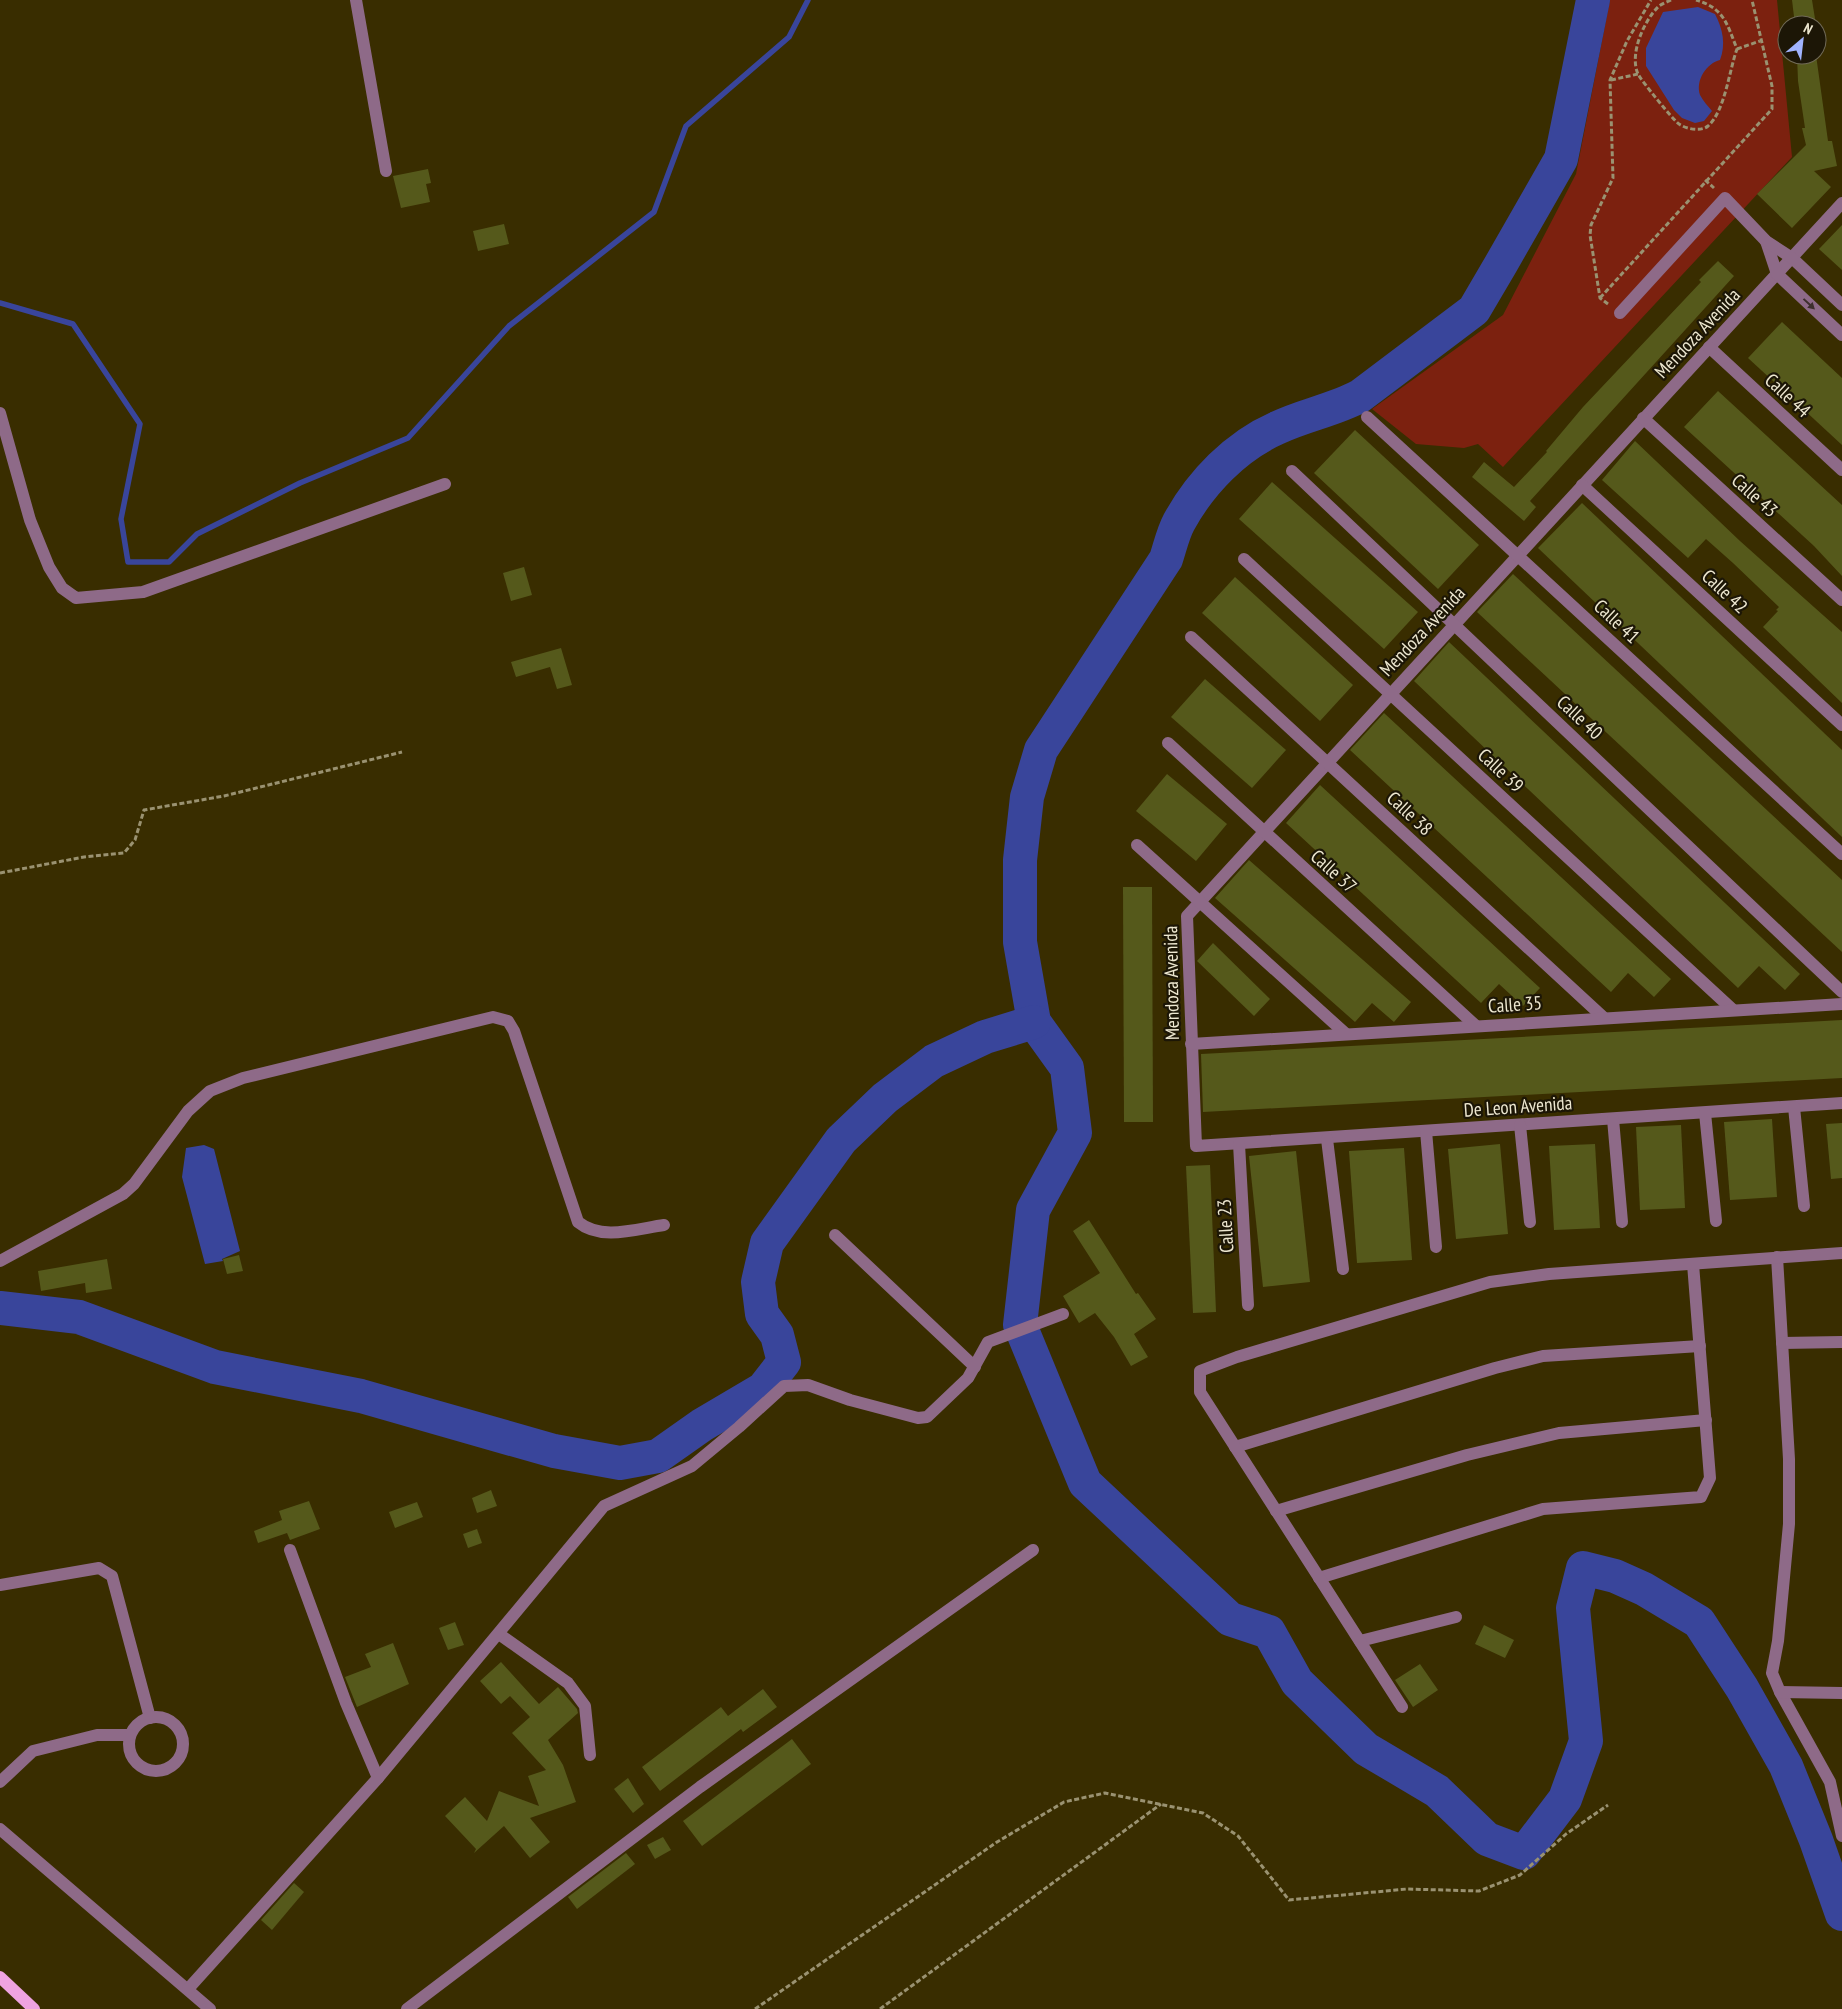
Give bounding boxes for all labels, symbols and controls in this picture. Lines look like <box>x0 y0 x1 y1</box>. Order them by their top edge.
north arrow <box>1777 15 1827 65</box>
text: N <box>1801 19 1816 38</box>
street label: Mendoza Avenida <box>1649 283 1745 383</box>
one-way arrow <box>1803 298 1815 310</box>
street label: Calle 44 <box>1760 368 1816 422</box>
street label: Calle 43 <box>1727 468 1783 522</box>
street label: Calle 42 <box>1697 564 1753 618</box>
street label: Mendoza Avenida <box>1374 581 1470 681</box>
street label: Calle 41 <box>1589 594 1645 648</box>
street label: Calle 40 <box>1552 690 1608 744</box>
street label: Calle 39 <box>1473 743 1529 797</box>
street label: Calle 38 <box>1382 786 1438 840</box>
street label: Calle 37 <box>1306 844 1362 898</box>
street label: Mendoza Avenida <box>1158 926 1184 1040</box>
street label: Calle 35 <box>1487 990 1543 1018</box>
street label: De Leon Avenida <box>1463 1090 1573 1122</box>
street label: Calle 23 <box>1212 1198 1238 1254</box>

